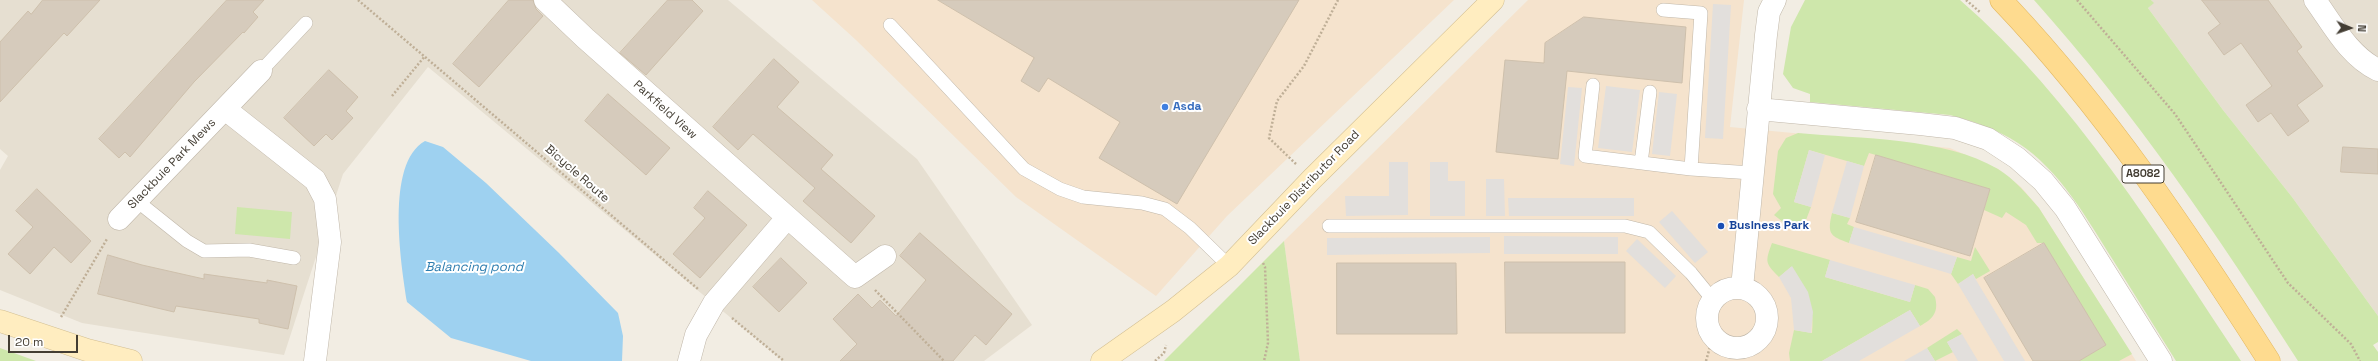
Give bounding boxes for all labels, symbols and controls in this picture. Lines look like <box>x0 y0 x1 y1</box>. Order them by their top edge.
north arrow <box>2330 8 2370 48</box>
text: N <box>2355 24 2369 32</box>
street label: Parkfield View <box>630 78 700 142</box>
place label: Asda <box>1173 100 1201 114</box>
marker: Asda <box>1160 102 1170 112</box>
street label: Slackbuie Park Mews <box>125 116 219 212</box>
street label: Slackbuie Distributor Road <box>1245 128 1363 248</box>
street label: Bicycle Route <box>542 142 612 206</box>
road number: A8082 <box>2122 165 2164 183</box>
place label: Business Park <box>1729 219 1809 233</box>
marker: Business Park <box>1716 221 1726 231</box>
water label: Balancing pond <box>425 259 523 275</box>
scale bar <box>10 327 80 353</box>
text: 20 m <box>15 334 43 350</box>

